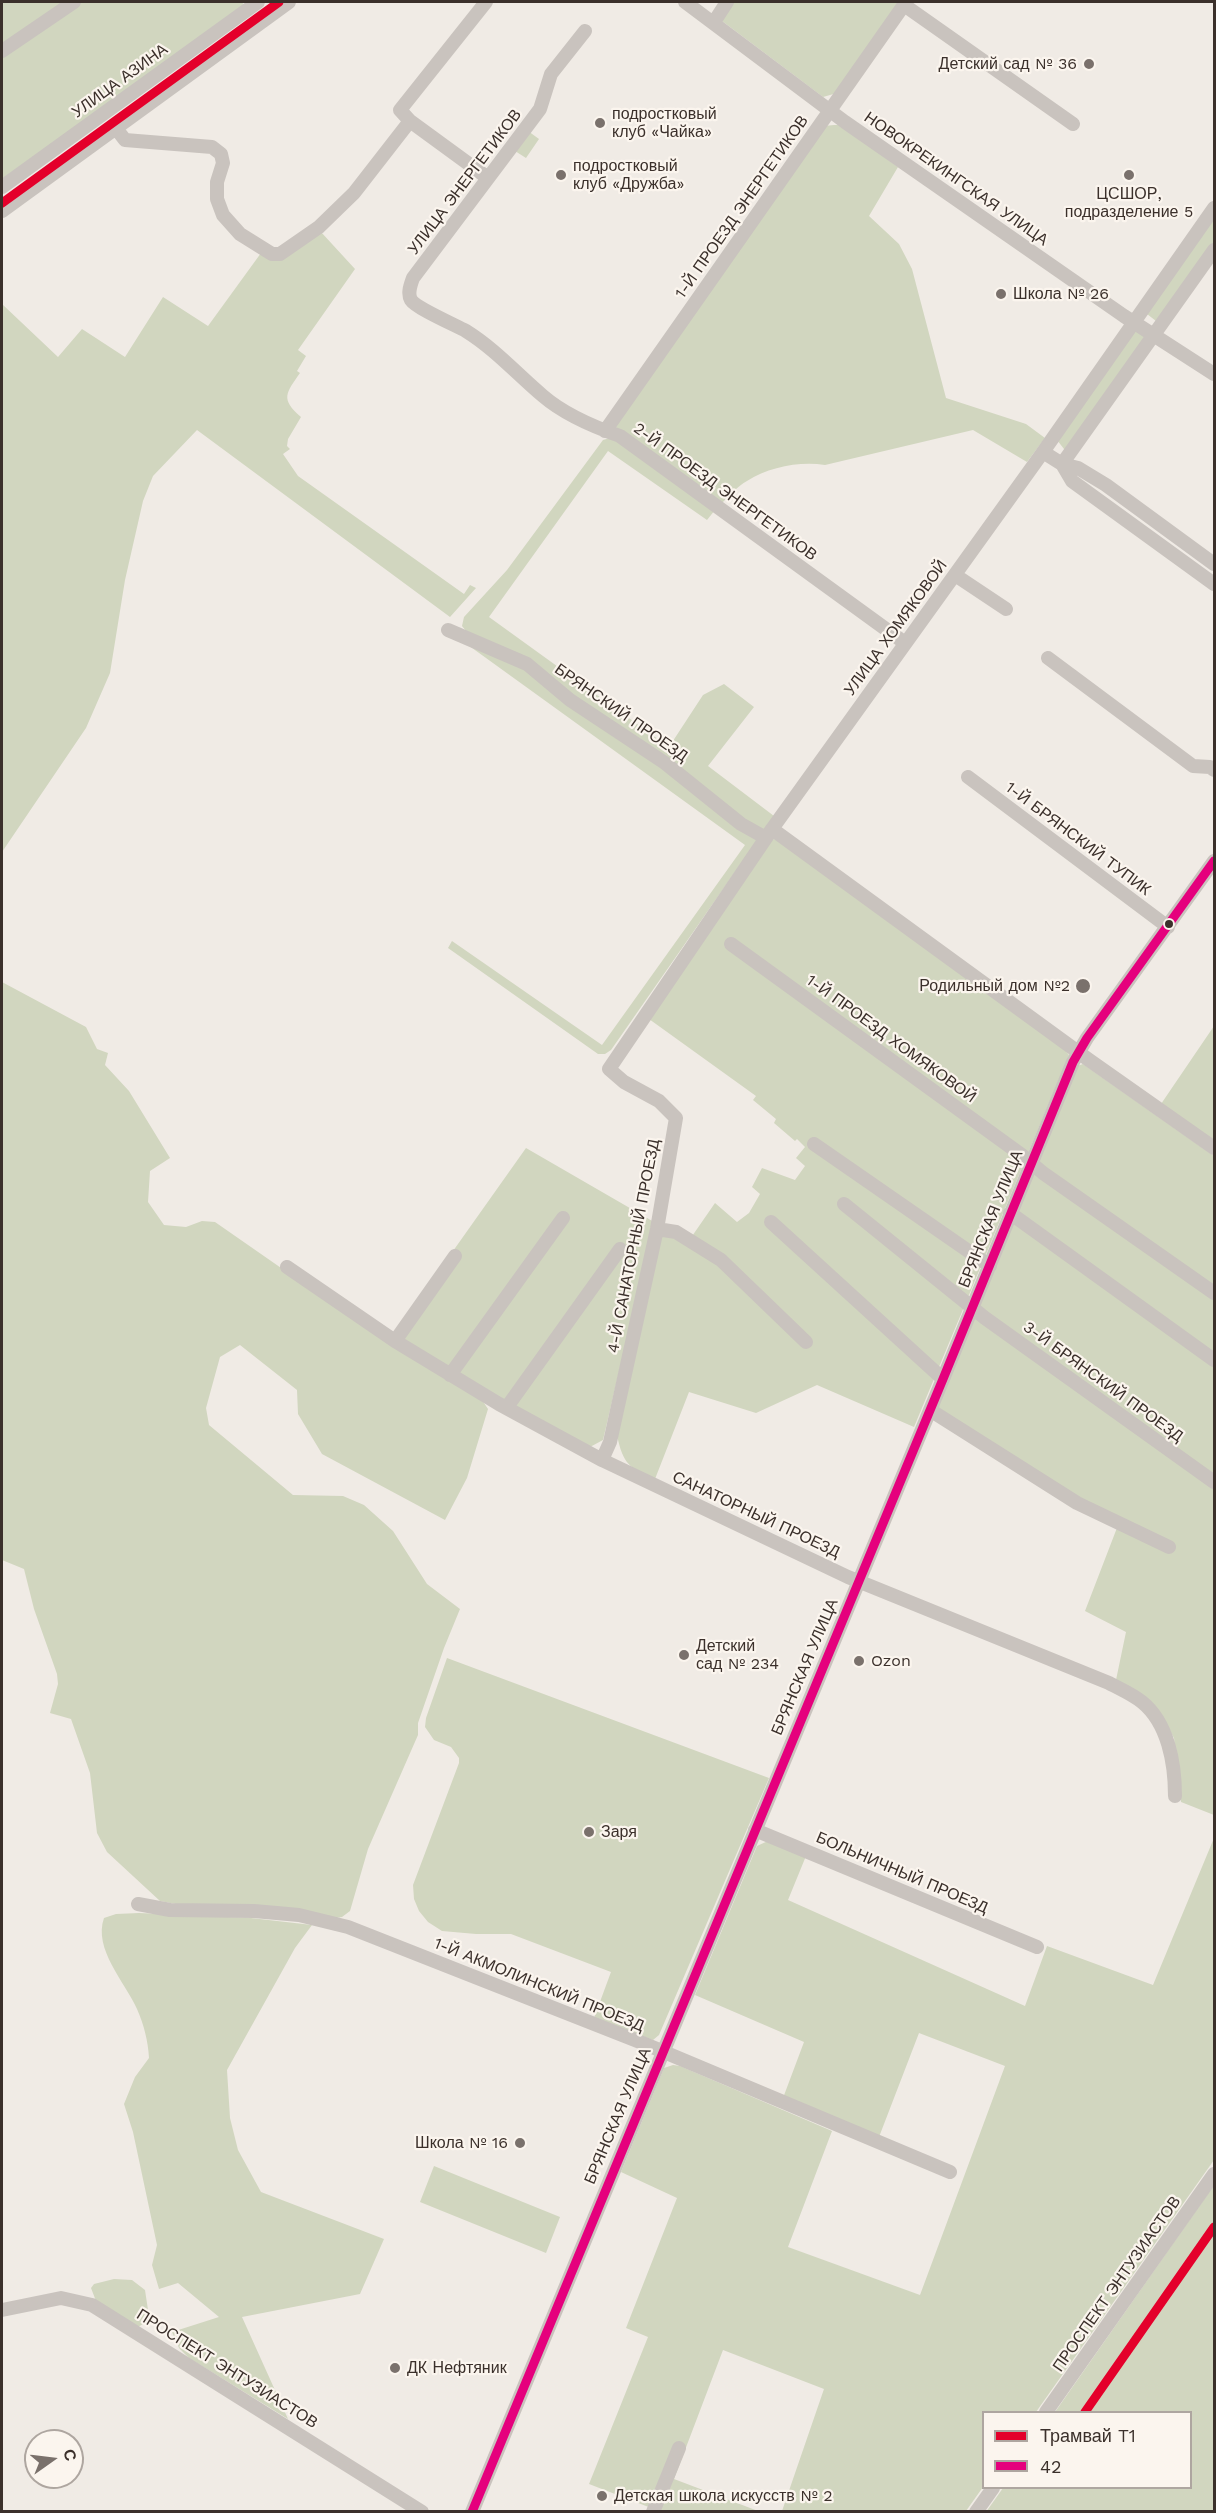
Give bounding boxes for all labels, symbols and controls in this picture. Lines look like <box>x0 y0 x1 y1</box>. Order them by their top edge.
street label: УЛИЦА АЗИНА <box>68 40 172 122</box>
place label: Детский сад № 36 <box>939 54 1077 74</box>
marker: Детский сад № 36 <box>1082 57 1096 71</box>
place label: подростковый клуб «Чайка» <box>612 104 717 142</box>
street label: УЛИЦА ЭНЕРГЕТИКОВ <box>404 106 526 258</box>
street label: НОВОКРЕКИНГСКАЯ УЛИЦА <box>860 108 1052 250</box>
street label: 1-Й ПРОЕЗД ЭНЕРГЕТИКОВ <box>671 112 813 302</box>
marker: подростковый клуб «Чайка» <box>593 116 607 130</box>
place label: подростковый клуб «Дружба» <box>573 156 684 194</box>
marker: подростковый клуб «Дружба» <box>554 168 568 182</box>
marker: ЦСШОР, подразделение 5 <box>1122 168 1136 182</box>
place label: ЦСШОР, подразделение 5 <box>1065 184 1193 222</box>
place label: Школа № 26 <box>1013 284 1109 304</box>
marker: Школа № 26 <box>994 287 1008 301</box>
street label: 2-Й ПРОЕЗД ЭНЕРГЕТИКОВ <box>630 419 820 565</box>
street label: УЛИЦА ХОМЯКОВОЙ <box>840 557 952 699</box>
street label: БРЯНСКИЙ ПРОЕЗД <box>551 660 691 766</box>
street label: 1-Й БРЯНСКИЙ ТУПИК <box>1002 778 1154 900</box>
unlabelled marker <box>1163 918 1175 930</box>
street label: 1-Й ПРОЕЗД ХОМЯКОВОЙ <box>802 971 980 1107</box>
place label: Родильный дом №2 <box>919 976 1070 996</box>
marker: Родильный дом №2 <box>1074 977 1092 995</box>
street label: 4-Й САНАТОРНЫЙ ПРОЕЗД <box>604 1137 664 1355</box>
street label: БРЯНСКАЯ УЛИЦА <box>955 1147 1027 1291</box>
street label: 3-Й БРЯНСКИЙ ПРОЕЗД <box>1019 1318 1187 1446</box>
street label: САНАТОРНЫЙ ПРОЕЗД <box>669 1468 843 1562</box>
street label: БРЯНСКАЯ УЛИЦА <box>768 1596 842 1738</box>
place label: Детский сад № 234 <box>696 1636 779 1674</box>
marker: Детский сад № 234 <box>677 1648 691 1662</box>
place label: Ozon <box>871 1651 911 1671</box>
marker: Ozon <box>852 1654 866 1668</box>
place label: Заря <box>601 1822 637 1842</box>
marker: Заря <box>582 1825 596 1839</box>
street label: БОЛЬНИЧНЫЙ ПРОЕЗД <box>813 1828 991 1918</box>
street label: 1-Й АКМОЛИНСКИЙ ПРОЕЗД <box>431 1934 647 2036</box>
street label: БРЯНСКАЯ УЛИЦА <box>581 2045 655 2187</box>
place label: Школа № 16 <box>415 2133 508 2153</box>
marker: Школа № 16 <box>513 2136 527 2150</box>
street label: ПРОСПЕКТ ЭНТУЗИАСТОВ <box>1049 2193 1185 2375</box>
street label: ПРОСПЕКТ ЭНТУЗИАСТОВ <box>133 2305 321 2433</box>
place label: ДК Нефтяник <box>407 2358 507 2378</box>
marker: ДК Нефтяник <box>388 2361 402 2375</box>
legend <box>982 2411 1192 2489</box>
text: Трамвай T1 <box>1040 2425 1136 2446</box>
north arrow <box>24 2429 84 2489</box>
text: С <box>59 2447 81 2463</box>
text: 42 <box>1040 2456 1062 2477</box>
place label: Детская школа искусств № 2 <box>614 2486 832 2506</box>
marker: Детская школа искусств № 2 <box>595 2489 609 2503</box>

